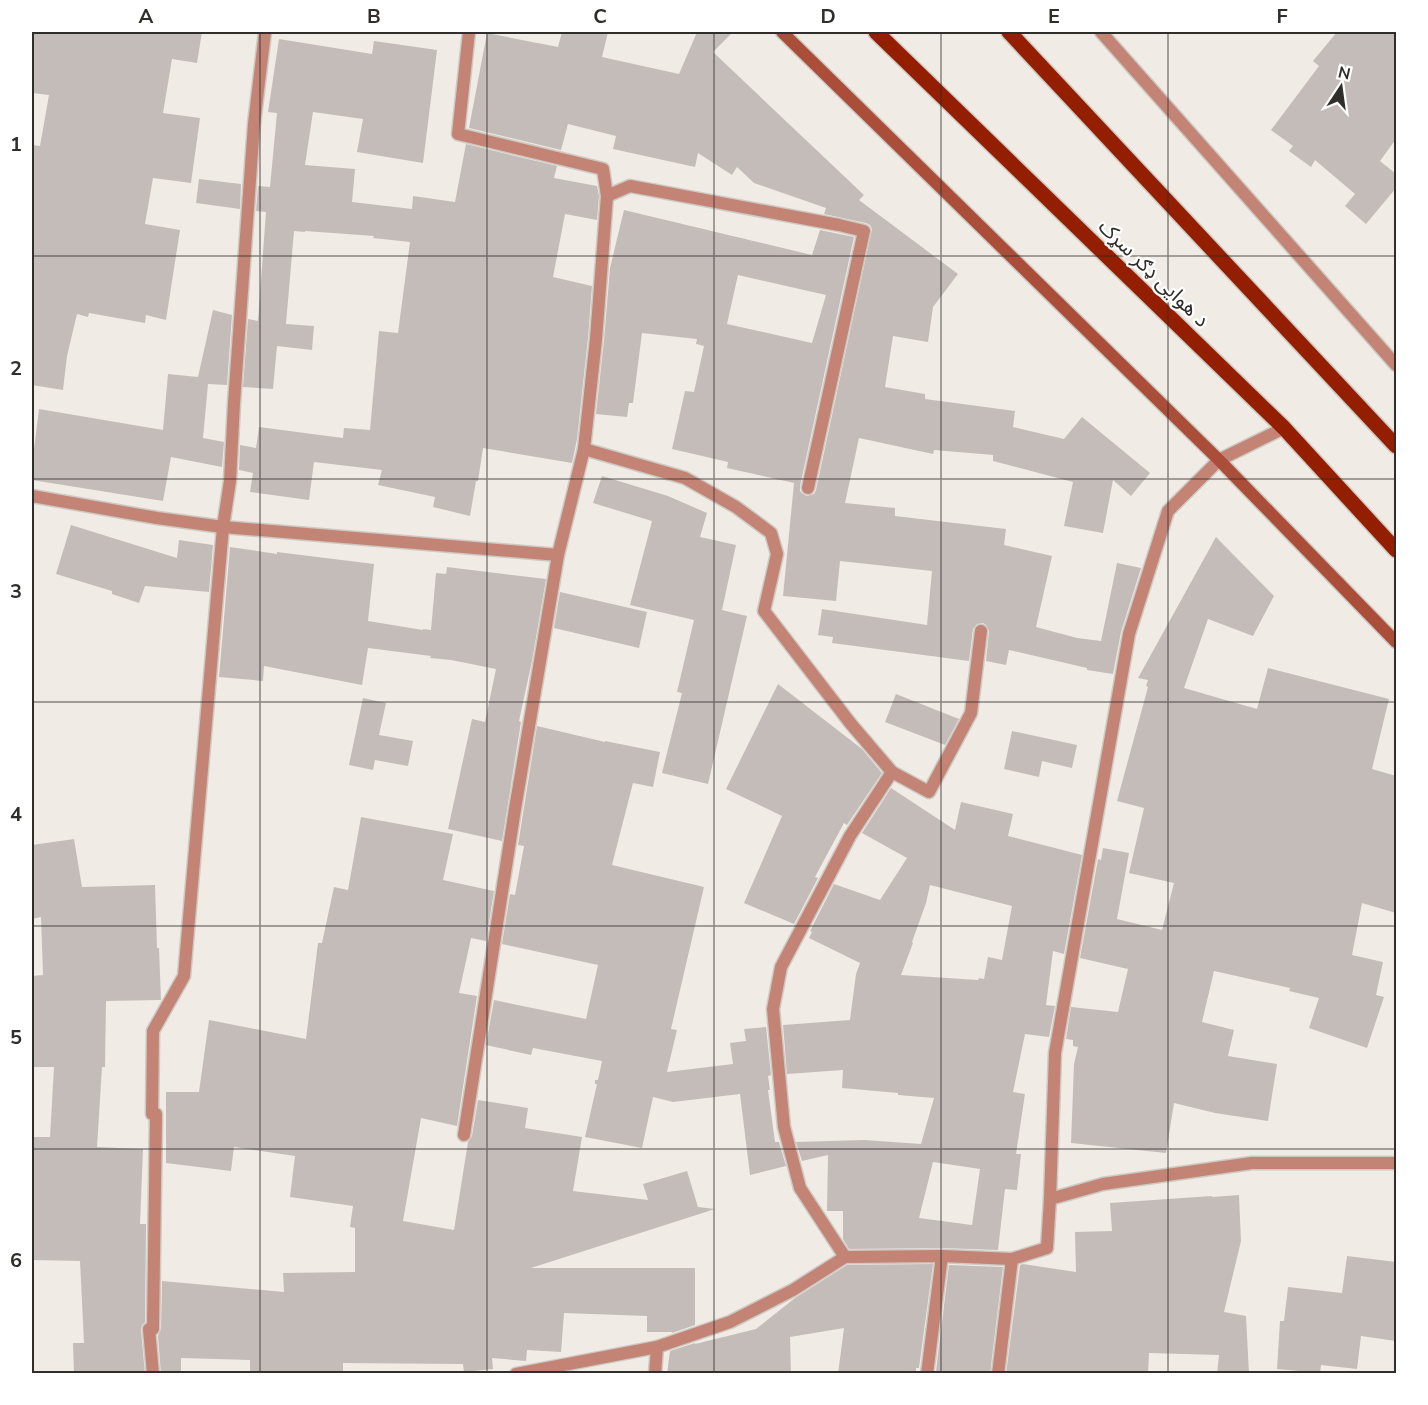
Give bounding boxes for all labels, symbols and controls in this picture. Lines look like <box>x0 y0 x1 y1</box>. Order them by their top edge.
text: A <box>139 3 154 30</box>
text: B <box>367 3 381 30</box>
text: C <box>593 3 607 30</box>
text: D <box>820 3 836 30</box>
text: E <box>1048 3 1060 30</box>
text: F <box>1276 3 1288 30</box>
north arrow <box>1311 57 1371 117</box>
text: N <box>1336 61 1352 85</box>
text: 1 <box>10 131 22 158</box>
street label: د هوایی ډګر سړک <box>1092 213 1216 333</box>
text: 2 <box>10 355 22 382</box>
text: 3 <box>10 578 22 605</box>
text: 4 <box>10 801 22 828</box>
text: 5 <box>10 1024 22 1051</box>
text: 6 <box>10 1247 22 1274</box>

